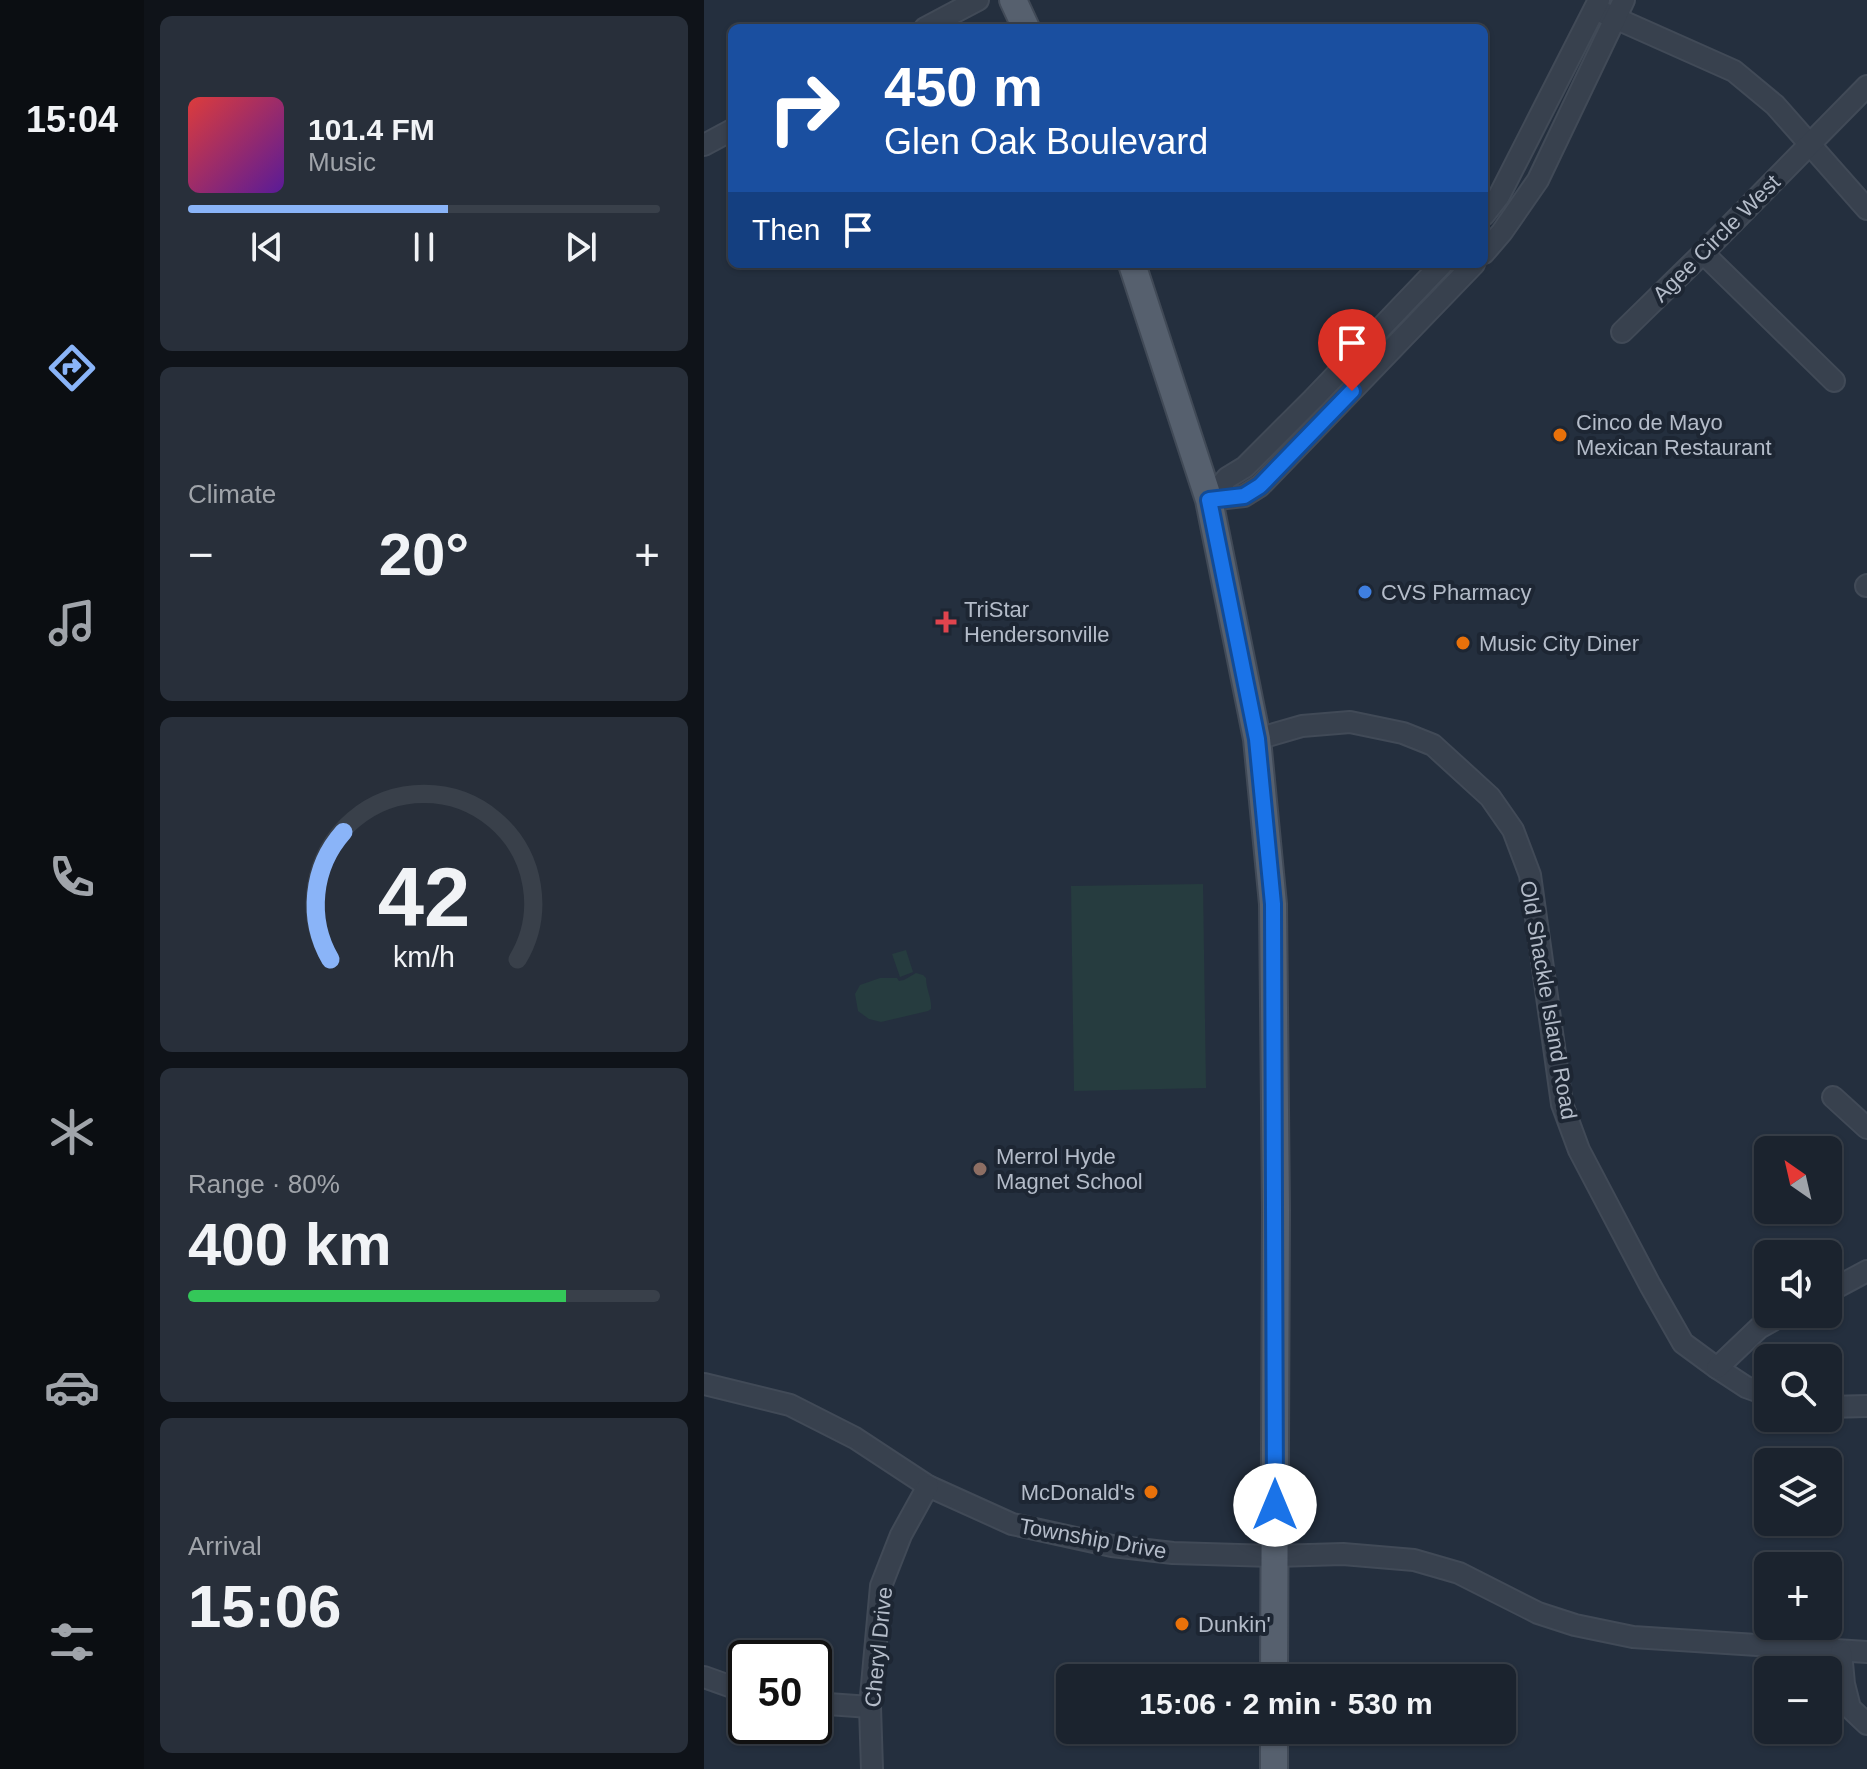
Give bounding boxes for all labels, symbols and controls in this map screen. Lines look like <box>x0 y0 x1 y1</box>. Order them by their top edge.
text: 450 m <box>884 55 1043 118</box>
icon: right <box>752 56 856 160</box>
text: 15:04 <box>26 99 118 140</box>
text: 101.4 FM <box>308 113 435 146</box>
text: Glen Oak Boulevard <box>884 121 1208 162</box>
text: Music <box>308 147 376 177</box>
street label: Agee Circle West <box>1648 170 1785 307</box>
icon: arrive <box>836 208 880 252</box>
text: Then <box>752 213 820 246</box>
icon: previous <box>245 225 289 269</box>
icon: pause <box>402 225 446 269</box>
icon: next <box>559 225 603 269</box>
pin <box>1318 309 1386 391</box>
icon: arrive <box>1330 321 1374 365</box>
icon: directions <box>44 340 100 396</box>
place label: Cinco de Mayo Mexican Restaurant <box>1576 410 1772 460</box>
marker: Cinco de Mayo Mexican Restaurant <box>1551 426 1569 444</box>
text: Climate <box>188 479 276 509</box>
text: 20° <box>379 521 469 588</box>
text: − <box>188 530 214 579</box>
text: + <box>634 530 660 579</box>
place label: CVS Pharmacy <box>1381 580 1531 605</box>
marker: CVS Pharmacy <box>1356 583 1374 601</box>
icon: music <box>44 595 100 651</box>
place label: TriStar Hendersonville <box>964 597 1110 647</box>
marker: TriStar Hendersonville <box>935 611 957 633</box>
place label: Music City Diner <box>1479 631 1639 656</box>
marker: Music City Diner <box>1454 634 1472 652</box>
icon: phone <box>44 849 100 905</box>
text: 42 <box>378 851 470 944</box>
street label: Old Shackle Island Road <box>1515 879 1582 1121</box>
text: km/h <box>393 942 455 974</box>
icon: climate <box>44 1104 100 1160</box>
north arrow <box>1754 1136 1842 1224</box>
map controls <box>1754 1136 1842 1744</box>
place label: Merrol Hyde Magnet School <box>996 1144 1143 1194</box>
marker: Merrol Hyde Magnet School <box>971 1160 989 1178</box>
text: Range · 80% <box>188 1169 340 1199</box>
text: 400 km <box>188 1211 392 1278</box>
button: sound <box>1754 1240 1842 1328</box>
button: search <box>1754 1344 1842 1432</box>
icon: car <box>44 1359 100 1415</box>
button: layers <box>1754 1448 1842 1536</box>
position arrow <box>1233 1463 1317 1547</box>
place label: McDonald's <box>1021 1480 1135 1505</box>
marker: McDonald's <box>1142 1483 1160 1501</box>
street label: Township Drive <box>1017 1513 1169 1564</box>
text: Arrival <box>188 1531 262 1561</box>
button: + <box>1754 1552 1842 1640</box>
text: 15:06 <box>188 1573 341 1640</box>
street label: Cheryl Drive <box>860 1586 897 1709</box>
place label: Dunkin' <box>1198 1612 1271 1637</box>
icon: filters <box>44 1614 100 1670</box>
marker: Dunkin' <box>1173 1615 1191 1633</box>
speed limit sign: 50 <box>728 1640 832 1744</box>
button: − <box>1754 1656 1842 1744</box>
text: 15:06 · 2 min · 530 m <box>1139 1687 1433 1720</box>

